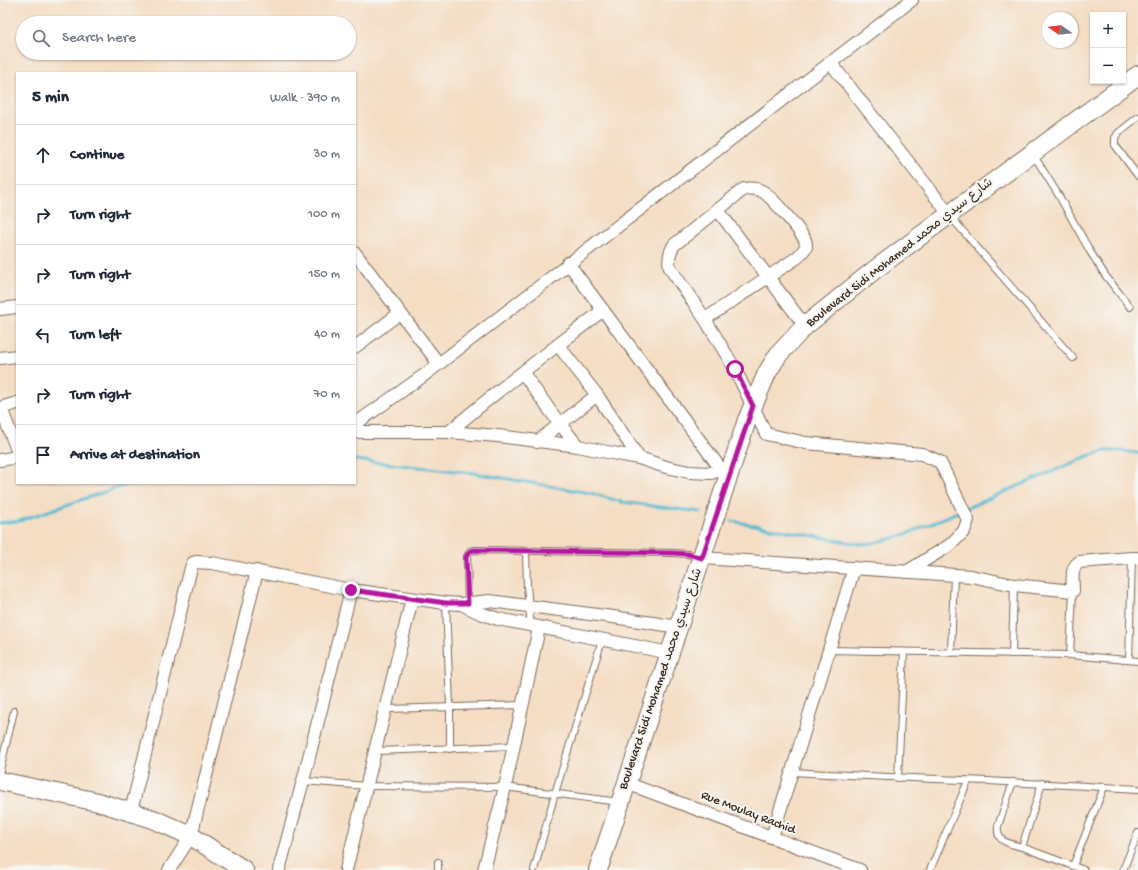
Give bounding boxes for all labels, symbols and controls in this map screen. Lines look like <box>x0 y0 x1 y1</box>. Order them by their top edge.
north arrow <box>1042 12 1078 48</box>
map controls <box>1090 12 1126 84</box>
button: + <box>1090 12 1126 48</box>
search box <box>16 16 356 60</box>
icon: search <box>30 27 52 49</box>
text: Search here <box>62 29 136 47</box>
button: − <box>1090 48 1126 84</box>
text: 5 min <box>32 88 69 108</box>
text: Walk · 390 m <box>270 91 340 106</box>
icon: ahead <box>32 144 54 166</box>
text: Continue <box>70 146 124 164</box>
text: 30 m <box>314 147 340 162</box>
street label: Boulevard Sidi Mohamed شارع سيدي محمد <box>803 175 996 331</box>
icon: right <box>32 204 54 226</box>
text: Turn right <box>70 206 130 224</box>
text: 100 m <box>308 207 340 222</box>
icon: right <box>32 264 54 286</box>
text: Turn right <box>70 266 130 284</box>
text: 150 m <box>308 267 340 282</box>
icon: left <box>32 324 54 346</box>
text: Turn left <box>70 326 121 344</box>
text: 40 m <box>314 327 340 342</box>
route start <box>726 360 744 378</box>
icon: right <box>32 384 54 406</box>
text: Turn right <box>70 386 130 404</box>
text: 70 m <box>314 387 340 402</box>
icon: arrive <box>32 444 54 466</box>
text: Arrive at destination <box>70 446 200 464</box>
street label: Boulevard Sidi Mohamed شارع سيدي محمد <box>616 566 706 792</box>
route end <box>342 581 360 599</box>
street label: Rue Moulay Rachid <box>699 788 799 838</box>

